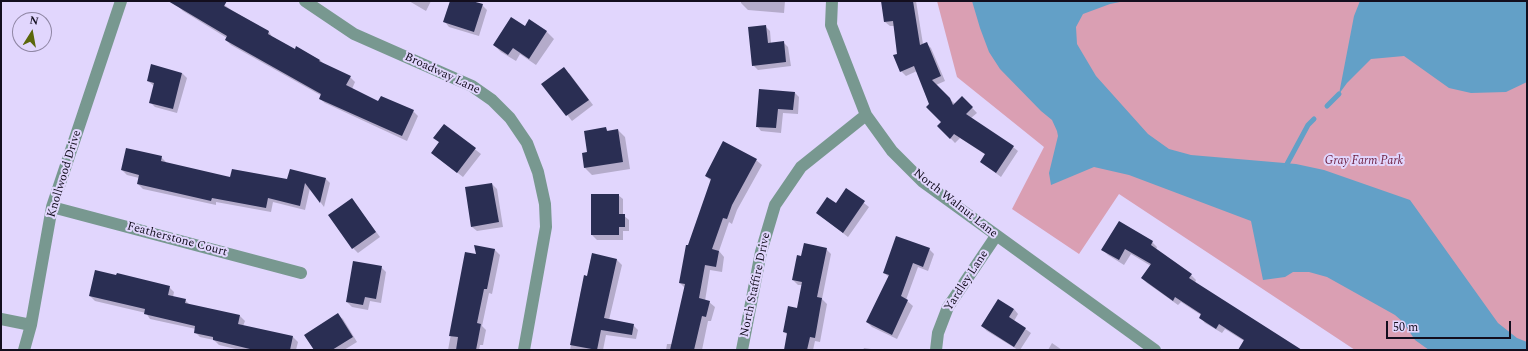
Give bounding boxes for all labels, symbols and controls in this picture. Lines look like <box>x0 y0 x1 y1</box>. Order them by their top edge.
north arrow <box>12 12 52 52</box>
text: N <box>28 12 40 30</box>
street label: Broadway Lane <box>402 50 482 98</box>
street label: Knollwood Drive <box>45 129 85 219</box>
park label: Gray Farm Park <box>1325 155 1403 169</box>
street label: North Walnut Lane <box>910 167 1000 241</box>
street label: Featherstone Court <box>125 220 229 260</box>
street label: North Staffire Drive <box>738 231 774 339</box>
street label: Yardley Lane <box>942 248 992 314</box>
scale bar <box>1388 313 1513 339</box>
text: 50 m <box>1393 318 1418 337</box>

